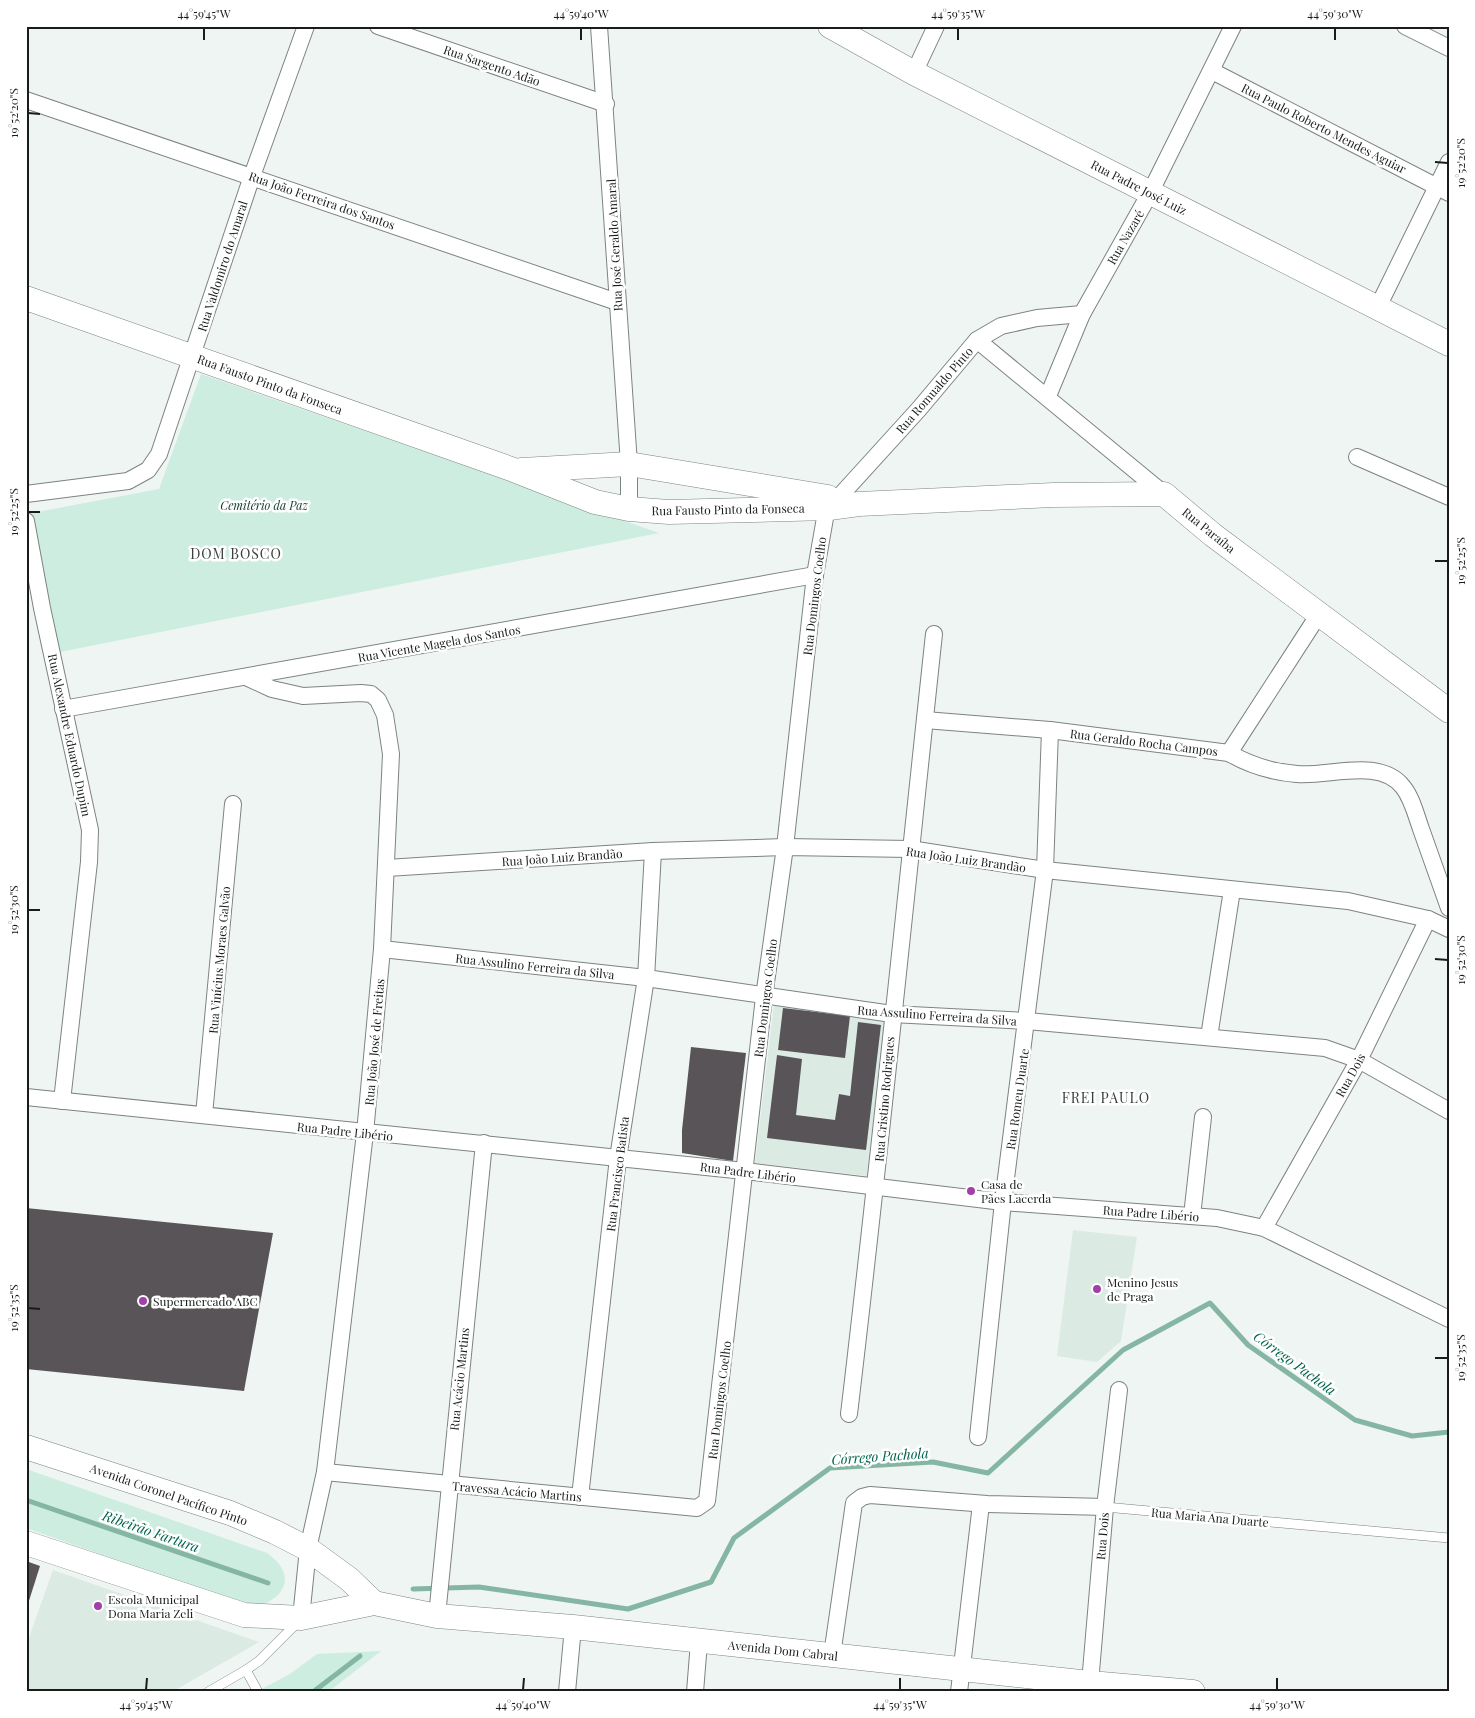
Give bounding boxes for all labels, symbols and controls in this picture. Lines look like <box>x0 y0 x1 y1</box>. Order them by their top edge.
text: 44°59'45"W <box>177 5 231 21</box>
text: 44°59'40"W <box>553 5 609 21</box>
text: 44°59'35"W <box>931 5 985 21</box>
text: 44°59'30"W <box>1307 5 1363 21</box>
street label: Rua Sargento Adão <box>441 41 543 89</box>
street label: Rua Paulo Roberto Mendes Aguiar <box>1239 79 1410 177</box>
text: 19°52'20"S <box>5 88 21 138</box>
text: 19°52'20"S <box>1452 138 1468 188</box>
street label: Rua Padre José Luiz <box>1088 156 1190 218</box>
street label: Rua João Ferreira dos Santos <box>247 167 397 233</box>
street label: Rua José Geraldo Amaral <box>603 178 625 312</box>
street label: Rua Valdomiro do Amaral <box>193 198 251 333</box>
street label: Rua Nazaré <box>1103 207 1147 267</box>
street label: Rua Romualdo Pinto <box>892 343 976 437</box>
street label: Rua Fausto Pinto da Fonseca <box>195 350 345 418</box>
text: 19°52'25"S <box>5 488 21 536</box>
park label: Cemitério da Paz <box>220 497 309 513</box>
street label: Rua Fausto Pinto da Fonseca <box>651 500 805 518</box>
street label: Rua Paraíba <box>1179 504 1239 556</box>
street label: Rua Domingos Coelho <box>799 535 829 656</box>
text: 19°52'25"S <box>1452 537 1468 585</box>
district label: DOM BOSCO <box>190 544 282 563</box>
street label: Rua Vicente Magela dos Santos <box>356 621 522 665</box>
street label: Rua Alexandre Eduardo Dupim <box>45 652 95 818</box>
street label: Rua Geraldo Rocha Campos <box>1069 725 1219 759</box>
street label: Rua João Luiz Brandão <box>905 843 1027 875</box>
street label: Rua João Luiz Brandão <box>501 845 623 869</box>
text: 19°52'30"S <box>5 885 21 935</box>
street label: Rua Vinícius Moraes Galvão <box>205 885 233 1034</box>
text: 19°52'30"S <box>1452 935 1468 985</box>
street label: Rua Domingos Coelho <box>750 937 780 1058</box>
street label: Rua Assulino Ferreira da Silva <box>455 950 615 982</box>
street label: Rua João José de Freitas <box>360 978 388 1106</box>
street label: Rua Assulino Ferreira da Silva <box>857 1001 1017 1029</box>
street label: Rua Cristino Rodrigues <box>871 1036 897 1162</box>
street label: Rua Romeu Duarte <box>1002 1047 1032 1151</box>
street label: Rua Dois <box>1331 1050 1369 1100</box>
district label: FREI PAULO <box>1062 1088 1150 1107</box>
street label: Rua Francisco Batista <box>602 1116 632 1232</box>
street label: Rua Padre Libério <box>296 1118 394 1144</box>
street label: Rua Padre Libério <box>699 1158 797 1186</box>
place label: Casa de Pães Lacerda <box>981 1176 1051 1206</box>
marker: Casa de Pães Lacerda <box>965 1185 977 1197</box>
street label: Rua Padre Libério <box>1102 1202 1200 1224</box>
place label: Menino Jesus de Praga <box>1107 1274 1178 1304</box>
marker: Menino Jesus de Praga <box>1091 1283 1103 1295</box>
text: 19°52'35"S <box>5 1284 21 1332</box>
place label: Supermercado ABC <box>153 1293 258 1309</box>
marker: Supermercado ABC <box>137 1295 149 1307</box>
street label: Rua Acácio Martins <box>446 1327 472 1431</box>
water label: Córrego Pachola <box>1250 1327 1340 1399</box>
text: 19°52'35"S <box>1452 1334 1468 1382</box>
street label: Rua Domingos Coelho <box>704 1339 734 1460</box>
water label: Córrego Pachola <box>831 1443 929 1469</box>
street label: Avenida Coronel Pacífico Pinto <box>87 1459 250 1529</box>
street label: Travessa Acácio Martins <box>452 1477 582 1505</box>
street label: Rua Maria Ana Duarte <box>1151 1504 1269 1530</box>
water label: Ribeirão Fartura <box>99 1505 202 1556</box>
street label: Rua Dois <box>1092 1512 1112 1560</box>
place label: Escola Municipal Dona Maria Zeli <box>108 1591 199 1621</box>
marker: Escola Municipal Dona Maria Zeli <box>92 1600 104 1612</box>
street label: Avenida Dom Cabral <box>726 1636 839 1664</box>
text: 44°59'45"W <box>119 1696 173 1712</box>
text: 44°59'40"W <box>495 1696 551 1712</box>
text: 44°59'35"W <box>873 1696 927 1712</box>
text: 44°59'30"W <box>1249 1696 1305 1712</box>

